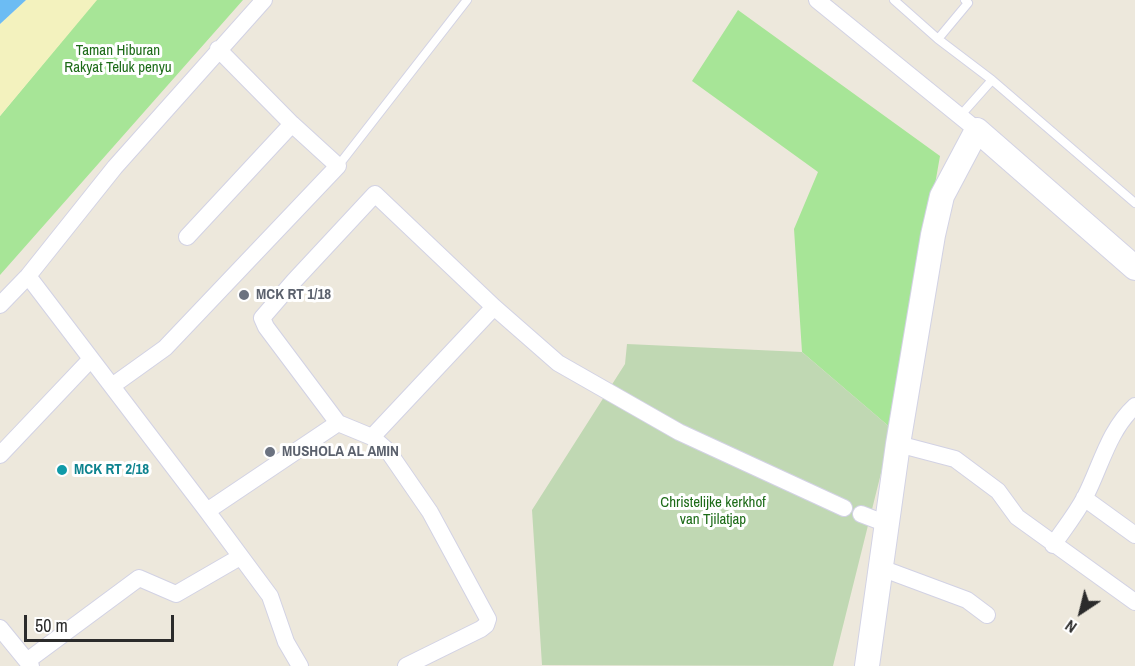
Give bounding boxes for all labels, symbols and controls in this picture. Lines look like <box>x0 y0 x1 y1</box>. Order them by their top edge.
park label: Taman Hiburan Rakyat Teluk penyu <box>64 42 172 77</box>
place label: MCK RT 1/18 <box>256 286 331 304</box>
marker: MCK RT 1/18 <box>237 288 251 302</box>
place label: MUSHOLA AL AMIN <box>282 443 399 461</box>
marker: MUSHOLA AL AMIN <box>263 445 277 459</box>
place label: MCK RT 2/18 <box>74 461 149 479</box>
marker: MCK RT 2/18 <box>55 463 69 477</box>
park label: Christelijke kerkhof van Tjilatjap <box>660 494 766 529</box>
north arrow <box>1051 582 1111 642</box>
scale bar <box>27 603 177 641</box>
text: 50 m <box>35 613 68 638</box>
text: N <box>1060 615 1081 638</box>

